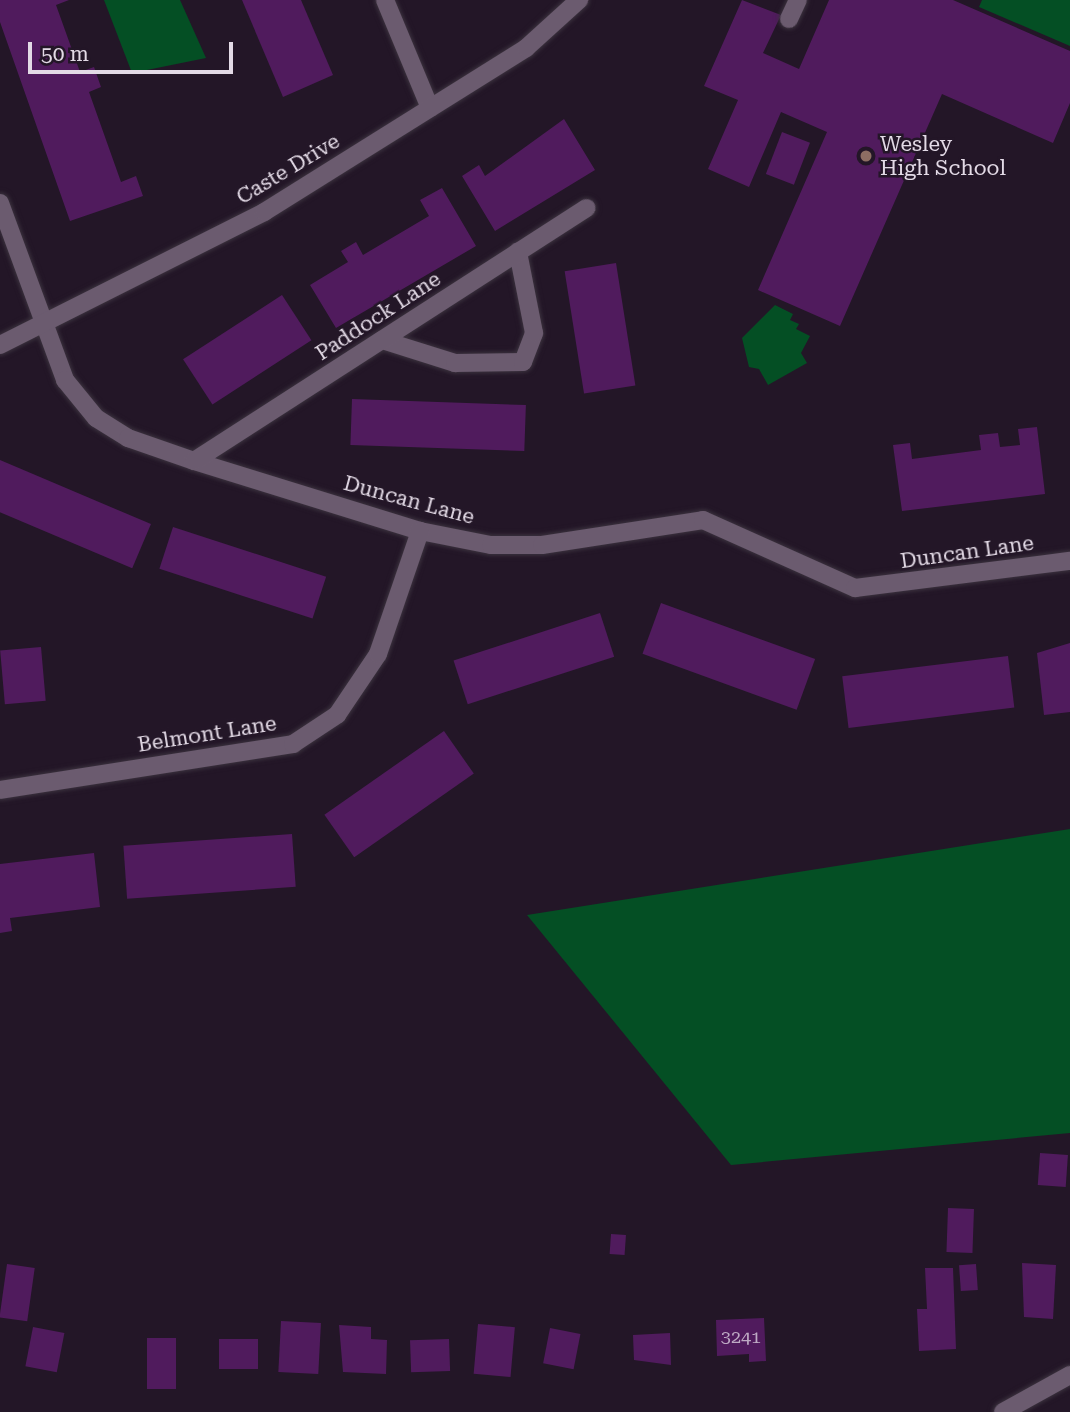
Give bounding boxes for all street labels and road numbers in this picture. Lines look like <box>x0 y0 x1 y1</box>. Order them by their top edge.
street label: Caste Drive <box>232 128 344 210</box>
street label: Paddock Lane <box>311 266 445 366</box>
street label: Duncan Lane <box>341 470 477 530</box>
street label: Duncan Lane <box>899 530 1035 574</box>
street label: Belmont Lane <box>136 711 278 757</box>

